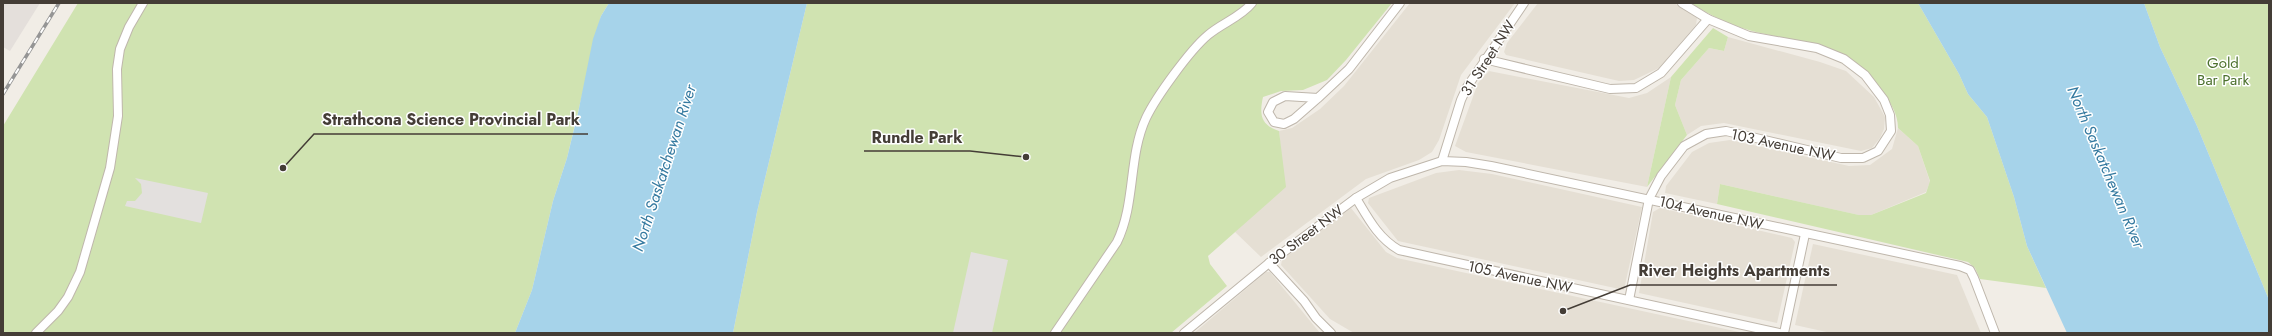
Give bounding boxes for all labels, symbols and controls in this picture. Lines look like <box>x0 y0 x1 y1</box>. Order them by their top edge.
street label: 31 Street NW <box>1455 16 1521 100</box>
park label: Gold Bar Park <box>2197 52 2249 91</box>
water label: North Saskatchewan River <box>626 80 702 254</box>
water label: North Saskatchewan River <box>2061 82 2151 253</box>
callout: Strathcona Science Provincial Park <box>314 106 588 134</box>
text: Strathcona Science Provincial Park <box>322 108 581 131</box>
callout: Rundle Park <box>864 123 970 151</box>
street label: 103 Avenue NW <box>1729 123 1837 167</box>
text: Rundle Park <box>872 126 963 149</box>
street label: 104 Avenue NW <box>1657 190 1766 236</box>
street label: 30 Street NW <box>1264 200 1348 270</box>
street label: 105 Avenue NW <box>1466 255 1574 299</box>
callout: River Heights Apartments <box>1630 257 1837 285</box>
text: River Heights Apartments <box>1638 259 1830 282</box>

